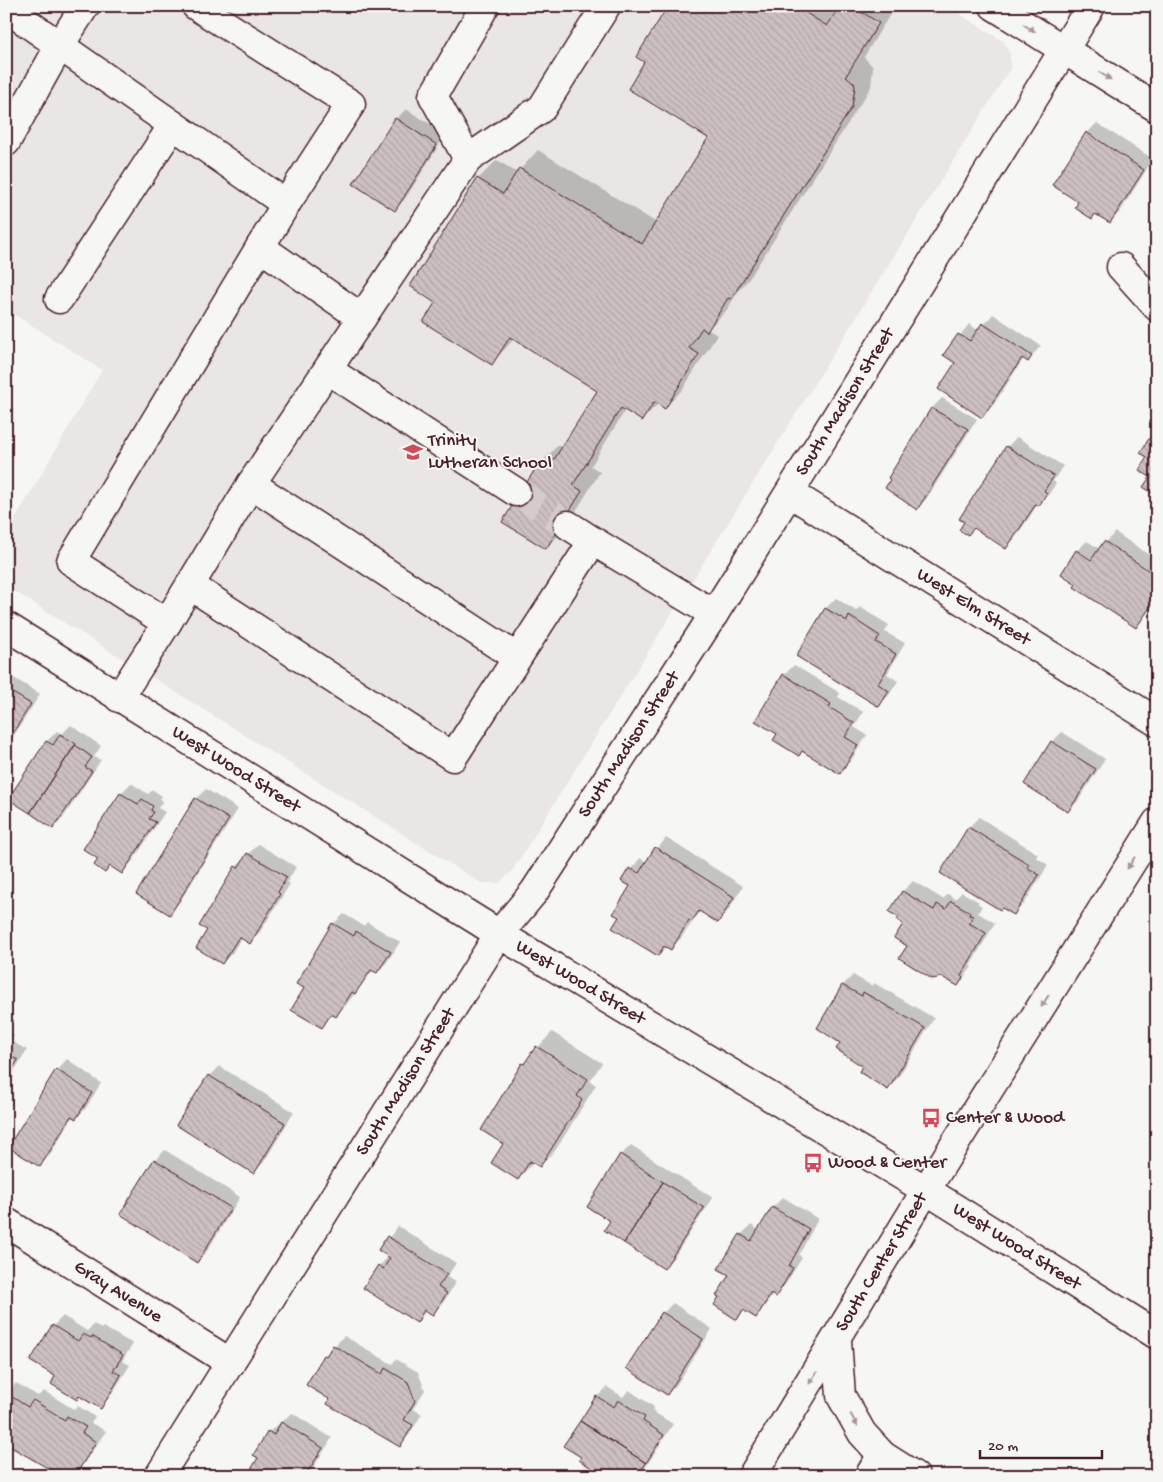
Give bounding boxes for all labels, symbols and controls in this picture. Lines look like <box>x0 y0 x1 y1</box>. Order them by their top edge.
one-way arrow <box>1023 23 1036 33</box>
one-way arrow <box>1099 71 1112 81</box>
street label: South Madison Street <box>791 322 901 481</box>
place label: Trinity Lutheran School <box>427 430 552 475</box>
school or university icon: Trinity Lutheran School <box>402 441 424 463</box>
street label: West Elm Street <box>912 563 1036 653</box>
street label: South Madison Street <box>573 665 687 822</box>
street label: West Wood Street <box>167 721 306 820</box>
one-way arrow <box>1126 856 1136 870</box>
street label: West Wood Street <box>511 935 651 1032</box>
one-way arrow <box>1040 994 1049 1007</box>
street label: South Madison Street <box>351 1002 462 1160</box>
bus stop icon: Center & Wood <box>920 1107 942 1129</box>
place label: Center & Wood <box>946 1107 1066 1130</box>
bus stop icon: Wood & Center <box>802 1152 824 1174</box>
place label: Wood & Center <box>828 1152 948 1175</box>
street label: South Center Street <box>831 1187 934 1336</box>
street label: West Wood Street <box>948 1198 1087 1297</box>
street label: Gray Avenue <box>69 1256 167 1329</box>
one-way arrow <box>809 1371 818 1384</box>
one-way arrow <box>850 1413 859 1427</box>
scale bar <box>980 1427 1103 1459</box>
text: 20 m <box>988 1438 1018 1456</box>

